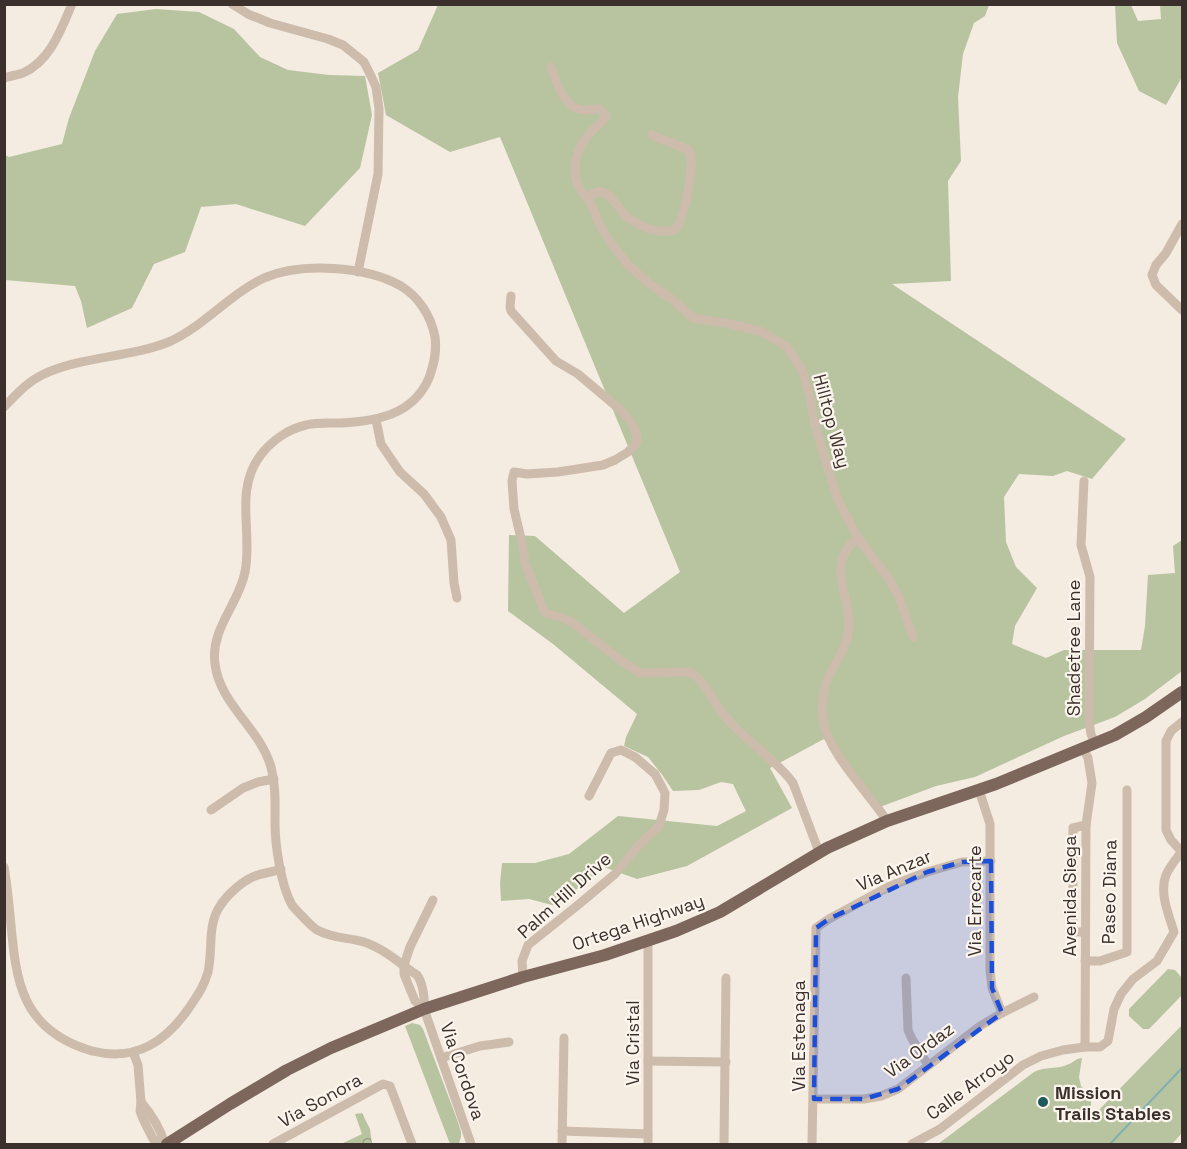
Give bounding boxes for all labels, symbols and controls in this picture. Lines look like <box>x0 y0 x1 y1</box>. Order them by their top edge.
street label: Hilltop Way <box>808 371 856 471</box>
street label: Shadetree Lane <box>1062 580 1085 716</box>
street label: Avenida Siega <box>1058 835 1081 957</box>
street label: Paseo Diana <box>1097 839 1121 945</box>
street label: Via Anzar <box>853 844 935 896</box>
street label: Via Errecarte <box>963 845 986 957</box>
street label: Palm Hill Drive <box>512 847 616 943</box>
street label: Ortega Highway <box>569 889 707 955</box>
street label: Via Estenaga <box>787 980 810 1092</box>
street label: Via Cristal <box>621 1000 644 1086</box>
street label: Via Ordaz <box>880 1017 958 1083</box>
street label: Via Cordova <box>436 1019 490 1123</box>
street label: Calle Arroyo <box>921 1045 1019 1125</box>
street label: Via Sonora <box>274 1068 366 1132</box>
place label: Mission Trails Stables <box>1055 1081 1171 1125</box>
marker: Mission Trails Stables <box>1036 1095 1050 1109</box>

